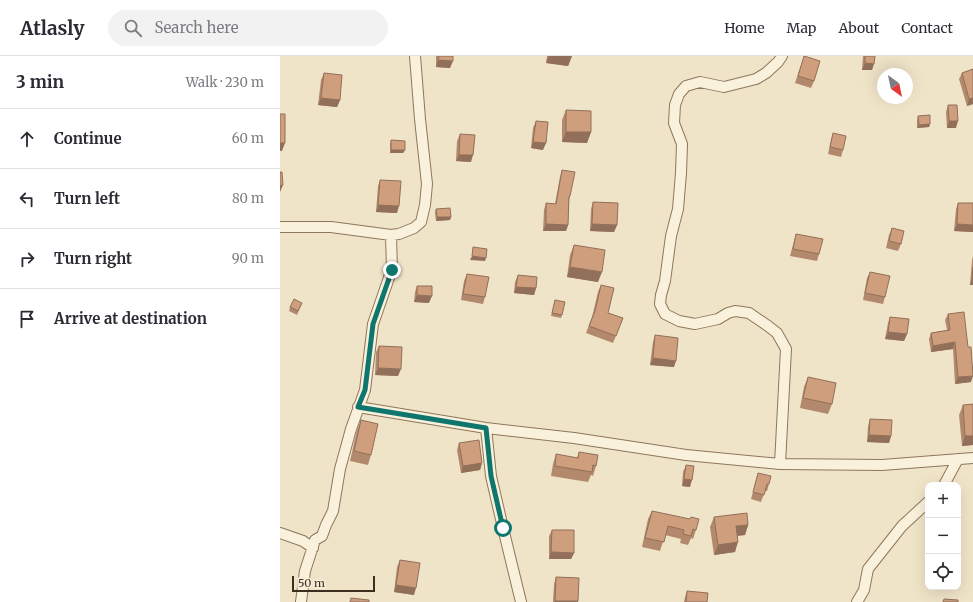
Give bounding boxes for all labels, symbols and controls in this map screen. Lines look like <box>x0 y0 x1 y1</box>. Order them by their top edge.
search box <box>108 10 388 46</box>
text: Atlasly <box>20 16 84 40</box>
icon: search <box>122 17 144 39</box>
text: Search here <box>154 18 239 37</box>
text: Home <box>724 19 765 37</box>
text: Map <box>787 19 816 37</box>
text: About <box>838 19 879 37</box>
text: Contact <box>901 19 953 37</box>
north arrow <box>877 68 913 104</box>
text: 3 min <box>16 71 64 93</box>
text: Walk · 230 m <box>186 74 264 91</box>
icon: ahead <box>16 128 38 150</box>
text: Continue <box>54 129 122 148</box>
text: 60 m <box>232 130 264 147</box>
icon: left <box>16 188 38 210</box>
text: Turn left <box>54 189 120 208</box>
text: 80 m <box>232 190 264 207</box>
icon: right <box>16 248 38 270</box>
text: Turn right <box>54 249 132 268</box>
text: 90 m <box>232 250 264 267</box>
route end <box>383 261 401 279</box>
icon: arrive <box>16 308 38 330</box>
text: Arrive at destination <box>54 309 207 328</box>
map controls <box>925 482 961 590</box>
button: + <box>925 482 961 518</box>
button: − <box>925 518 961 554</box>
route start <box>494 519 512 537</box>
button: locate <box>925 554 961 590</box>
scale bar <box>292 574 375 593</box>
text: 50 m <box>298 576 325 590</box>

